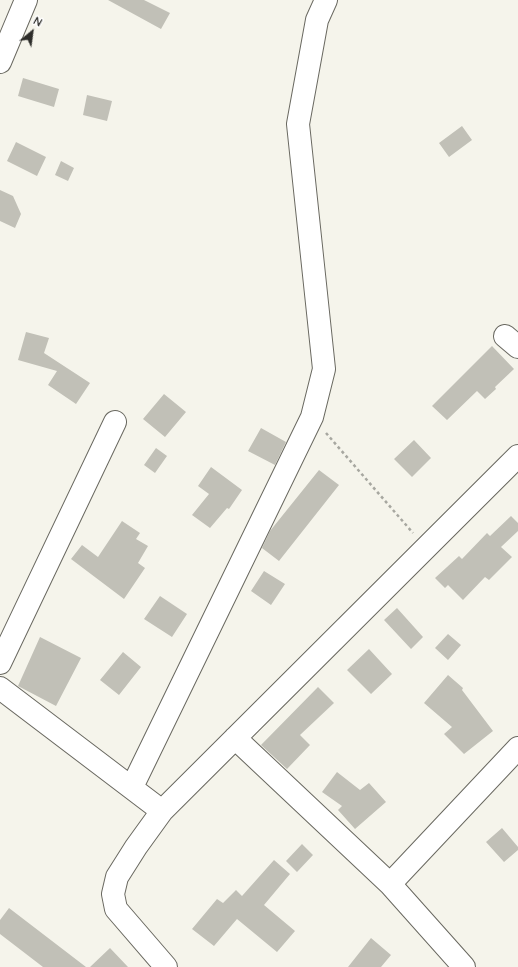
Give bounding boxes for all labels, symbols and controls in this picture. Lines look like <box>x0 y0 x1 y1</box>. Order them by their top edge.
north arrow <box>12 12 52 52</box>
text: N <box>31 13 45 30</box>

